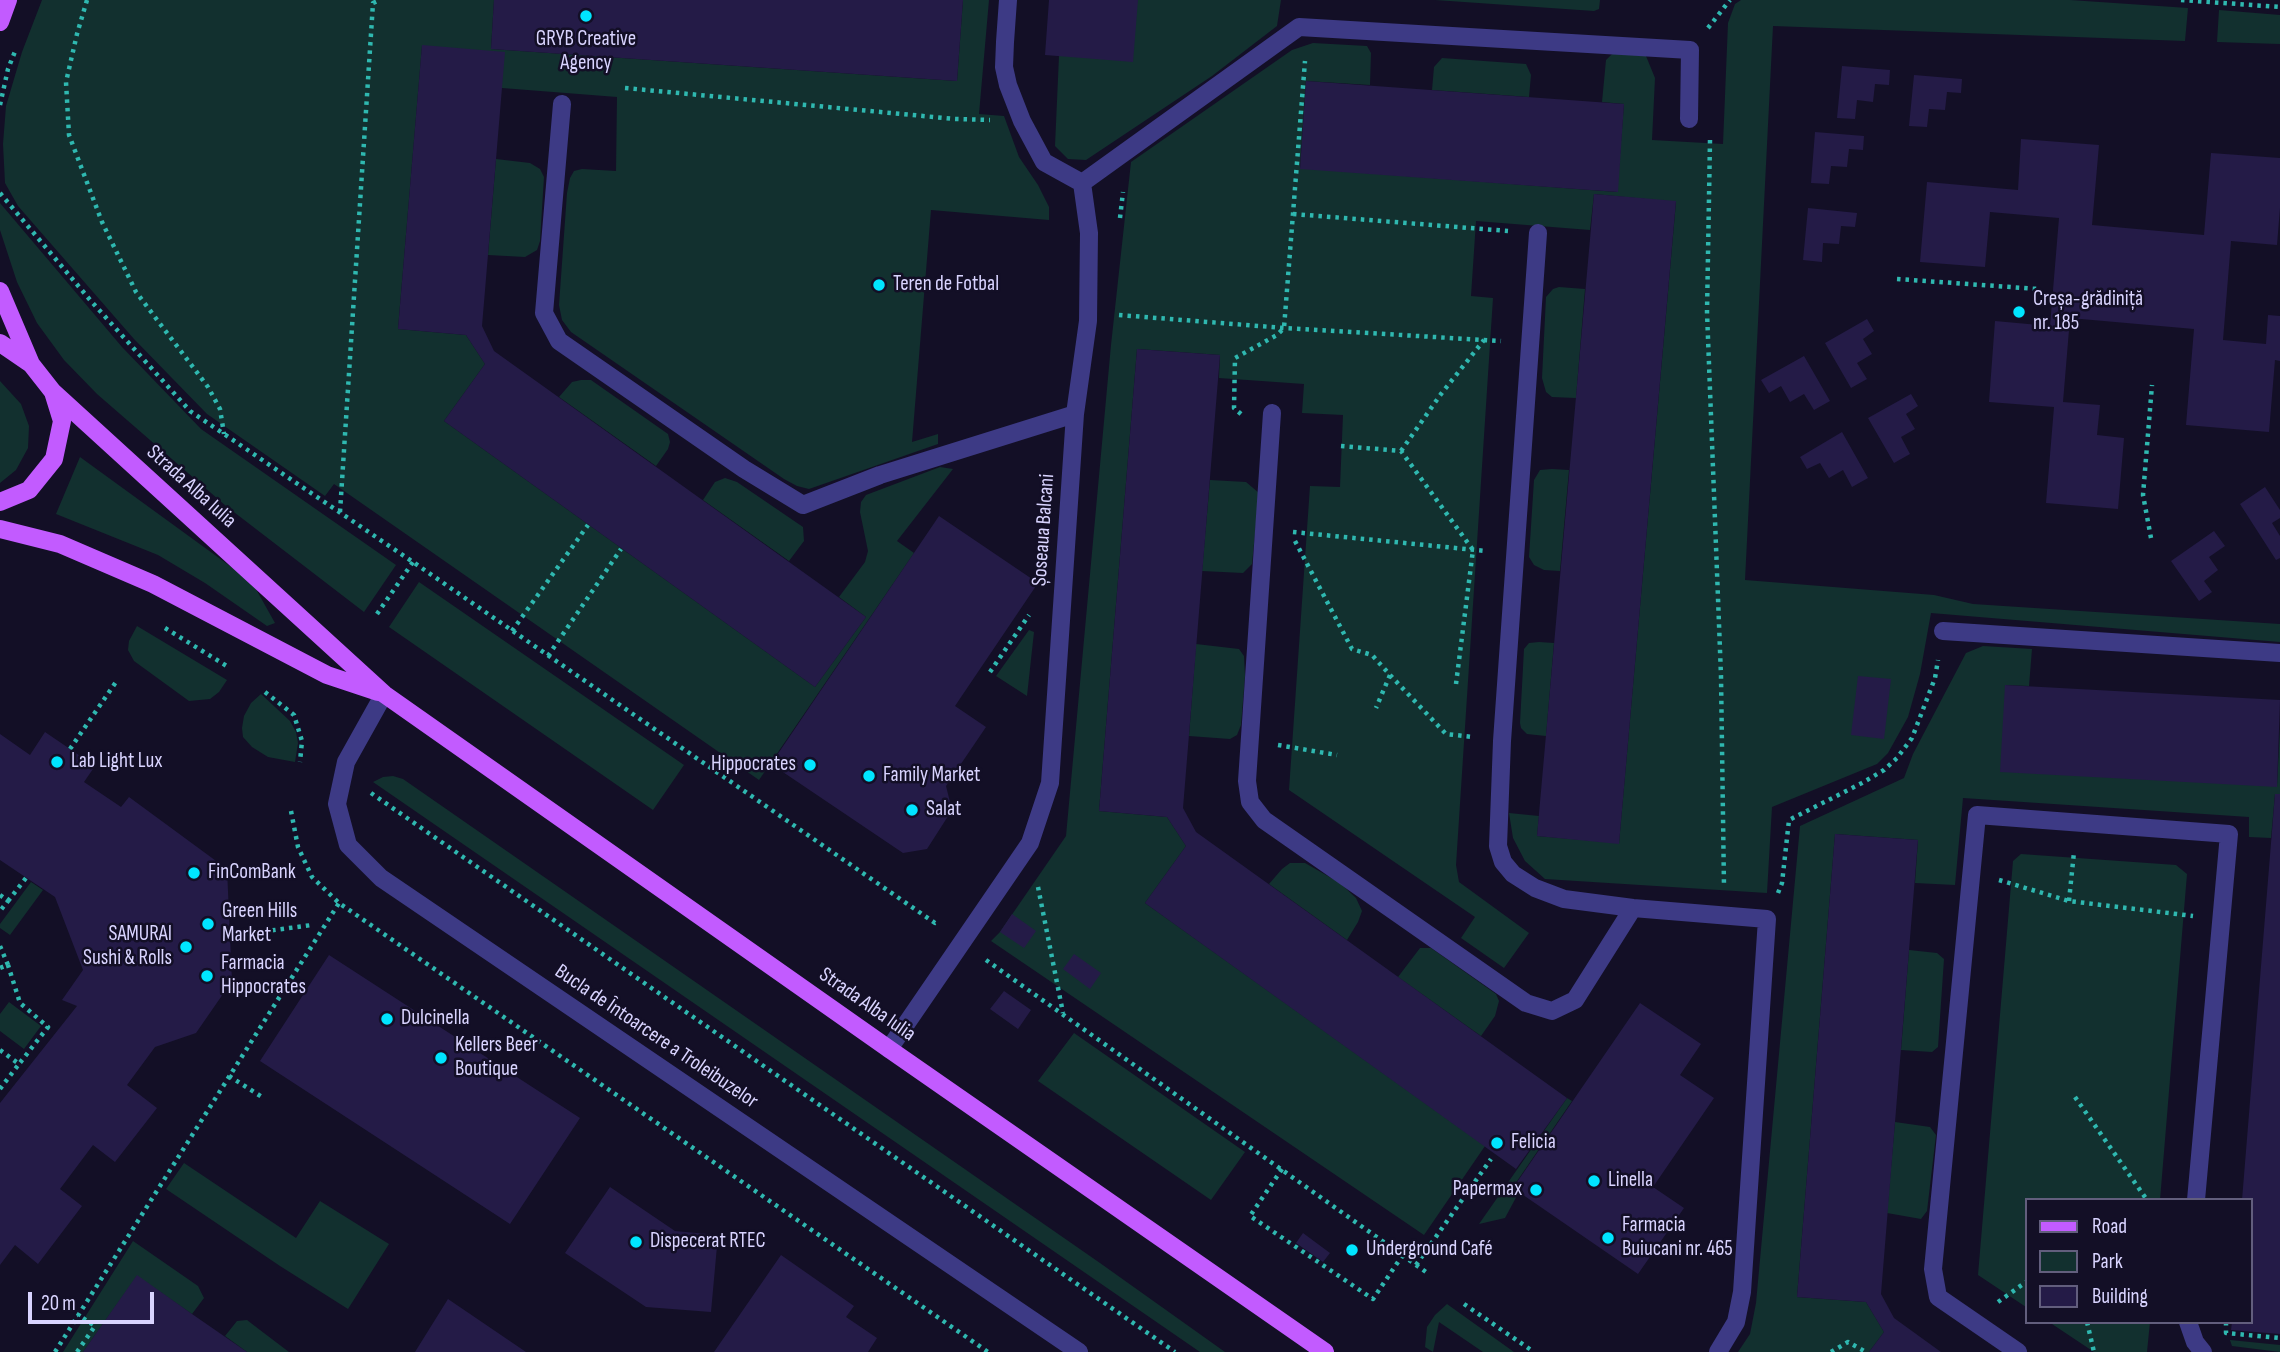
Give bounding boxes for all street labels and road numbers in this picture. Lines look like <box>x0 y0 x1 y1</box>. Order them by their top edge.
street label: Strada Alba Iulia <box>141 440 241 534</box>
street label: Șoseaua Balcani <box>1028 473 1060 587</box>
street label: Bucla de Întoarcere a Troleibuzelor <box>550 960 762 1114</box>
street label: Strada Alba Iulia <box>814 963 920 1047</box>

